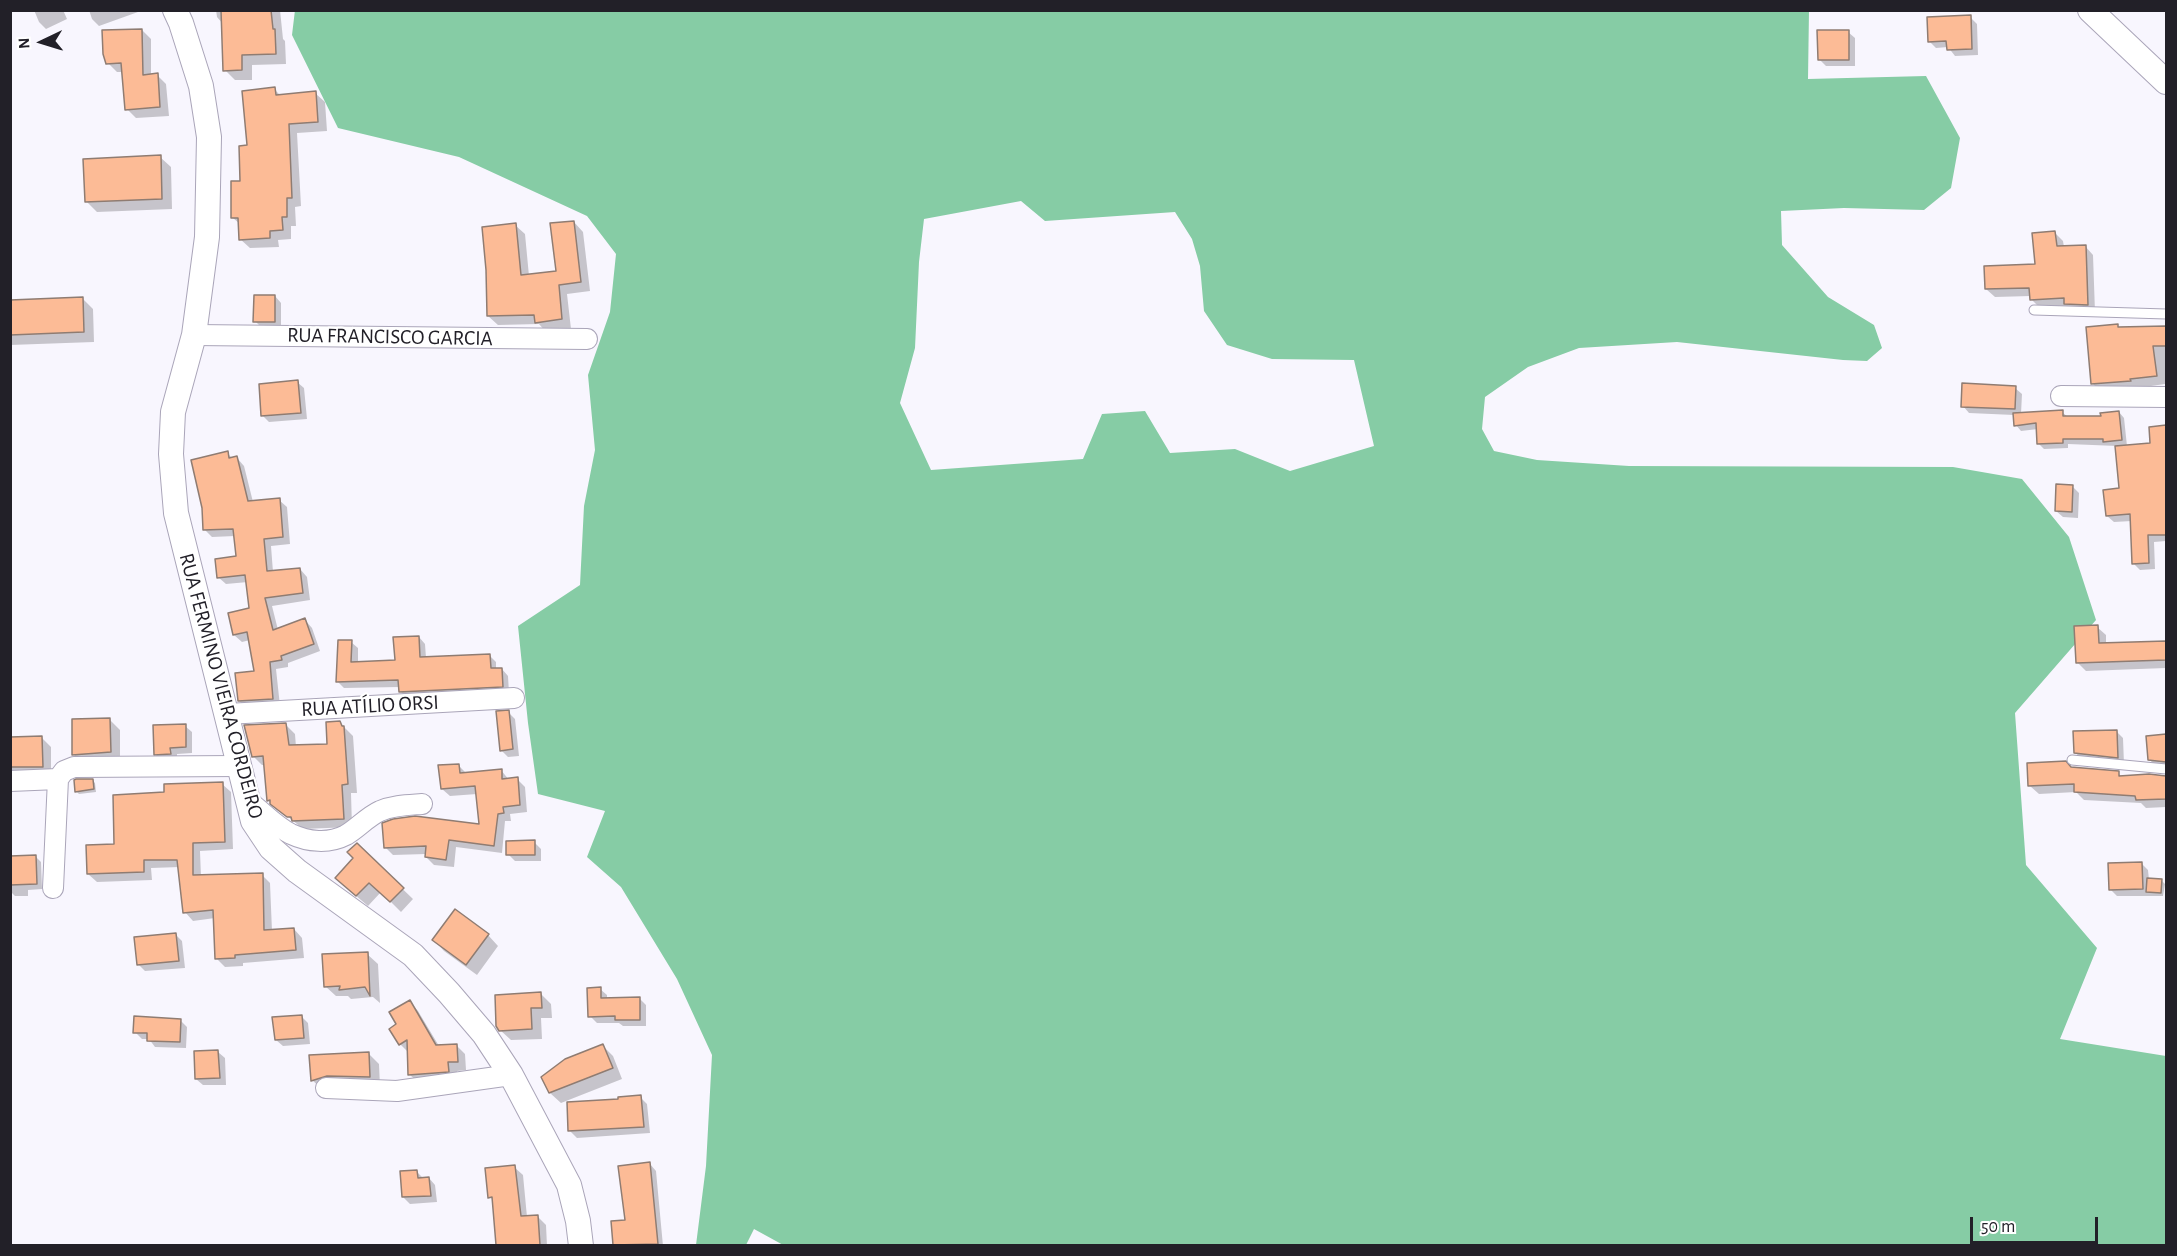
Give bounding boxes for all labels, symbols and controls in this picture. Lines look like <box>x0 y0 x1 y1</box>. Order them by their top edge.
north arrow <box>12 12 72 72</box>
text: N <box>16 37 32 49</box>
street label: RUA FRANCISCO GARCIA <box>287 323 493 351</box>
street label: RUA FERMINO VIEIRA CORDEIRO <box>173 550 269 822</box>
street label: RUA ATÍLIO ORSI <box>301 690 439 722</box>
scale bar <box>1973 1205 2100 1243</box>
text: 50 m <box>1981 1218 2015 1236</box>

